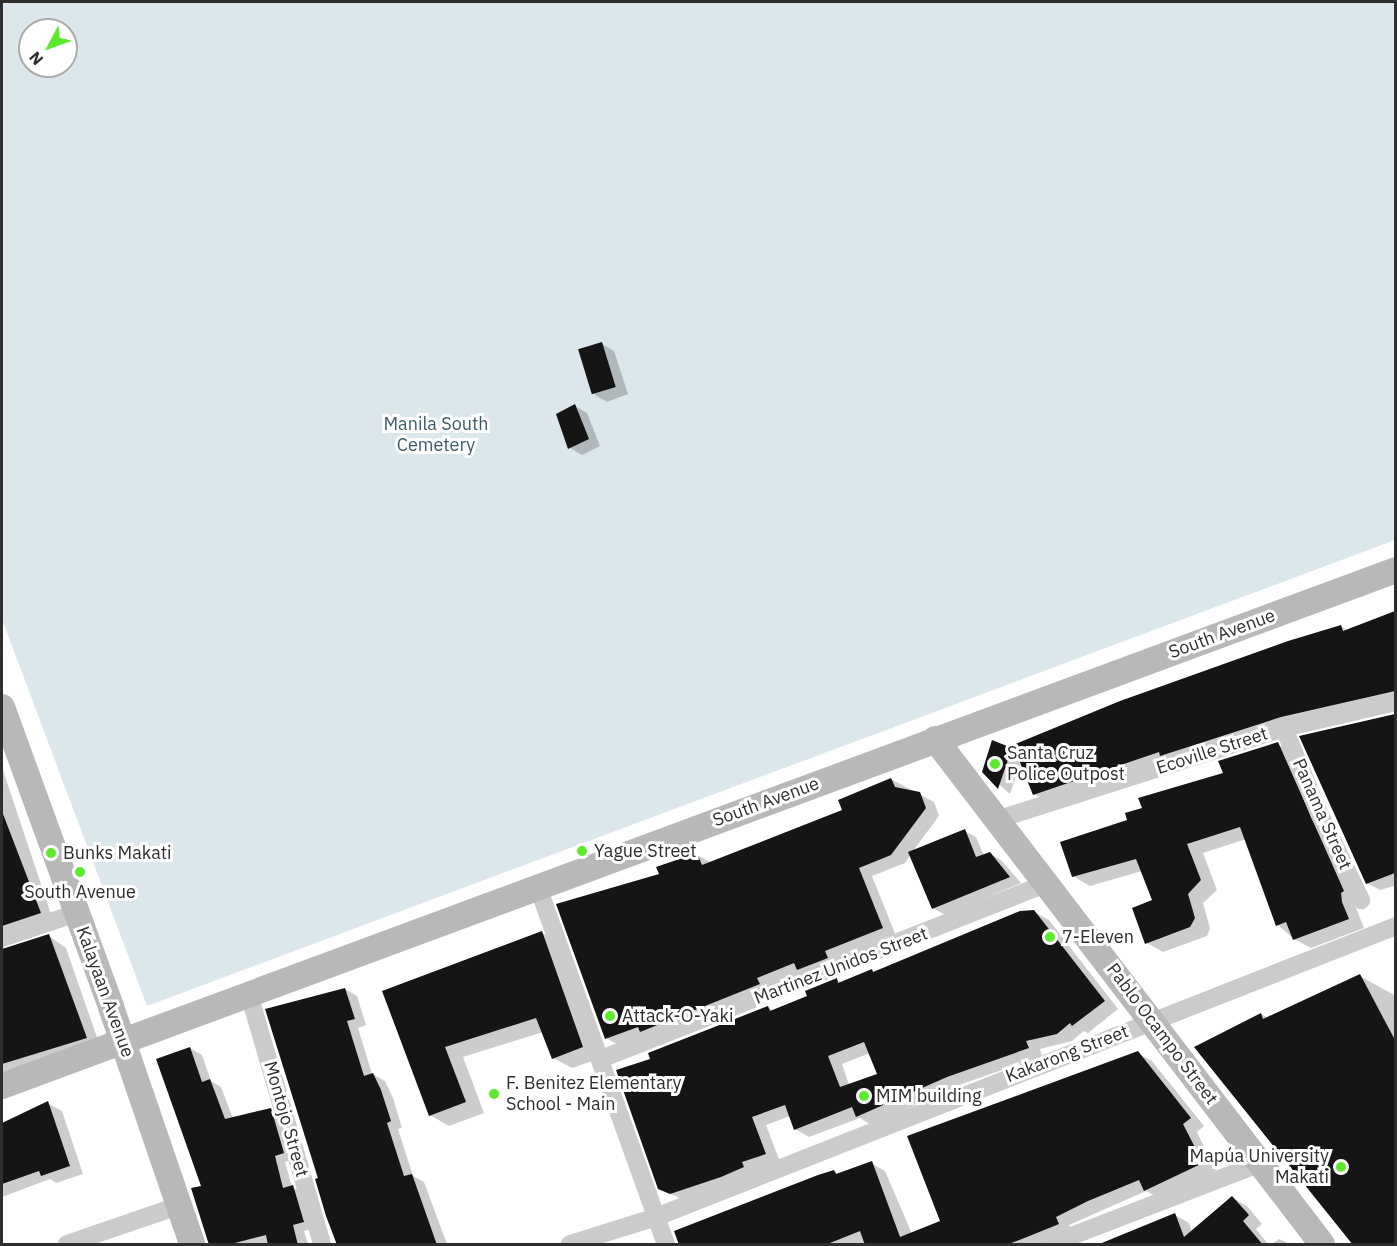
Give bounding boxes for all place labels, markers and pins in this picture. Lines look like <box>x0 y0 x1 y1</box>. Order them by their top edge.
place label: Santa Cruz Police Outpost <box>1007 743 1125 786</box>
marker: Santa Cruz Police Outpost <box>988 757 1002 771</box>
place label: Yague Street <box>594 840 697 862</box>
place label: Bunks Makati <box>63 842 172 864</box>
marker: Yague Street <box>575 844 589 858</box>
marker: Bunks Makati <box>44 846 58 860</box>
marker: South Avenue <box>73 865 87 879</box>
place label: South Avenue <box>24 881 136 903</box>
place label: 7-Eleven <box>1062 926 1134 948</box>
marker: 7-Eleven <box>1043 930 1057 944</box>
place label: Attack-O-Yaki <box>622 1005 733 1027</box>
marker: Attack-O-Yaki <box>603 1009 617 1023</box>
place label: F. Benitez Elementary School - Main <box>506 1073 682 1116</box>
place label: MIM building <box>876 1085 981 1107</box>
marker: F. Benitez Elementary School - Main <box>487 1087 501 1101</box>
marker: MIM building <box>857 1089 871 1103</box>
place label: Mapúa University Makati <box>1190 1146 1329 1188</box>
marker: Mapúa University Makati <box>1334 1160 1348 1174</box>

